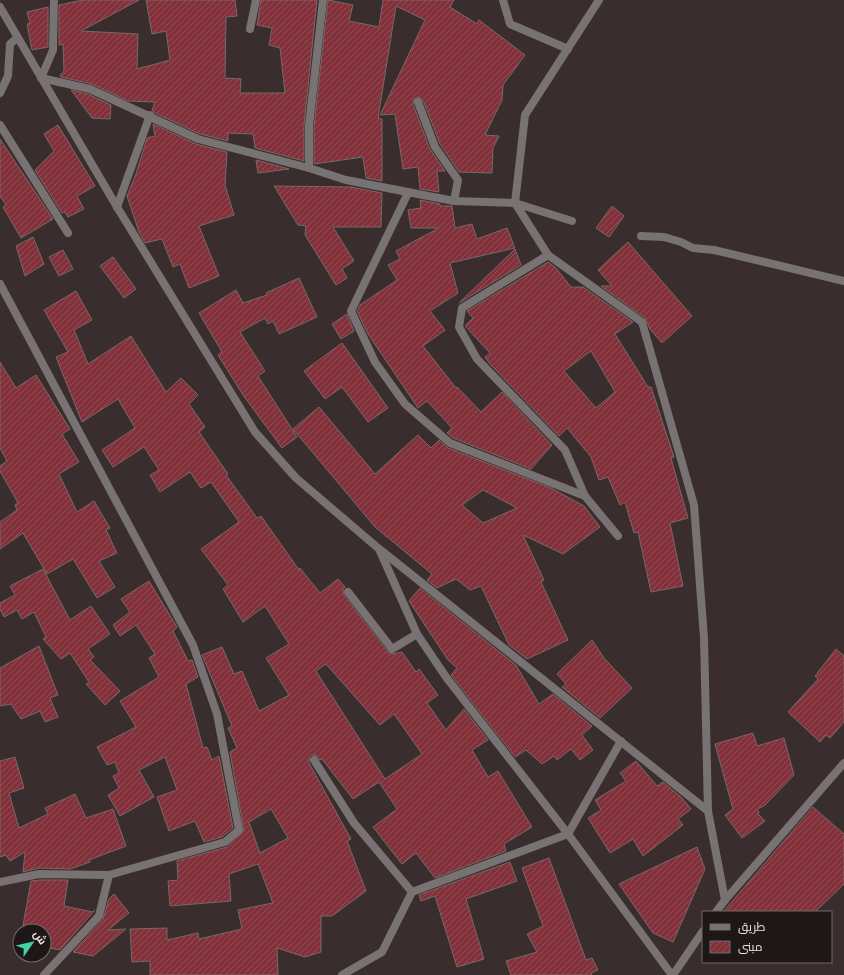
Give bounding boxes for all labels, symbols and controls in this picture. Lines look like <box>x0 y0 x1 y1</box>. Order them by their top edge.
legend <box>702 911 832 963</box>
text: طريق <box>738 919 766 934</box>
north arrow <box>12 923 52 963</box>
text: ش <box>31 928 50 947</box>
text: مبنى <box>738 939 763 954</box>

